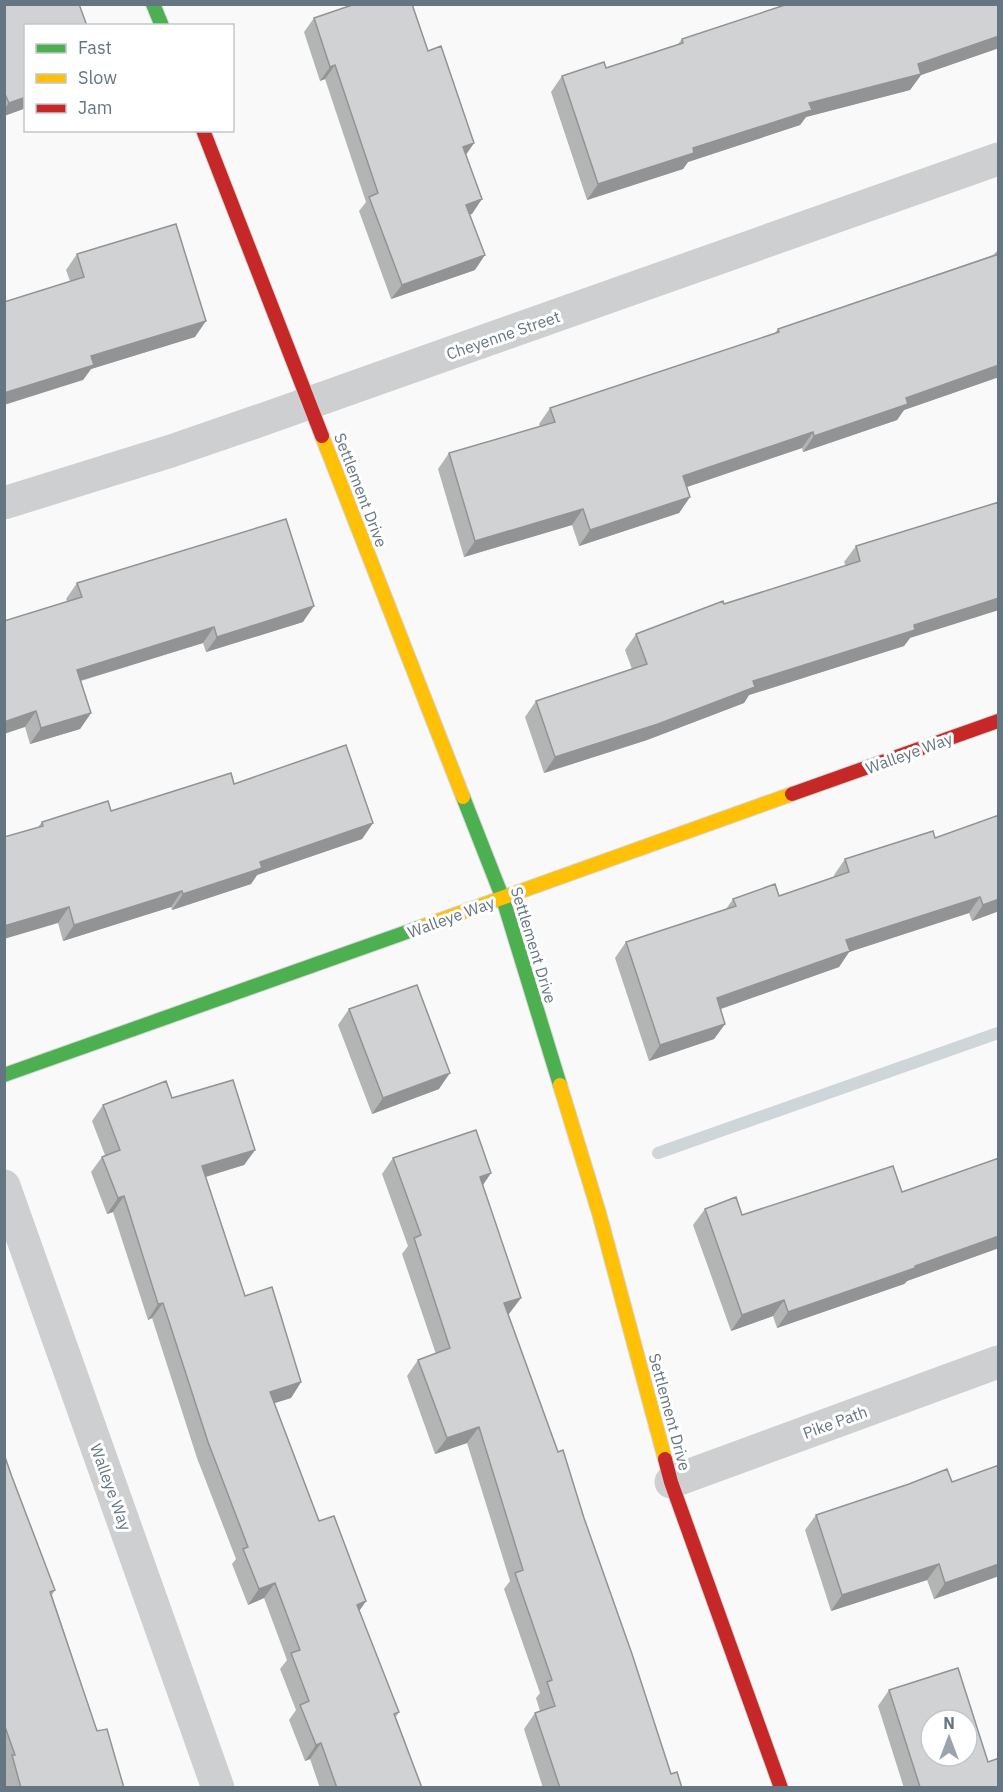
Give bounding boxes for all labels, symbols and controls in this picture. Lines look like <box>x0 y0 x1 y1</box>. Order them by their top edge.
legend <box>24 24 234 132</box>
text: Fast <box>78 36 112 59</box>
text: Slow <box>78 66 117 89</box>
text: Jam <box>78 96 113 119</box>
street label: Cheyenne Street <box>443 306 563 364</box>
street label: Settlement Drive <box>330 430 392 550</box>
street label: Walleye Way <box>863 728 955 778</box>
street label: Settlement Drive <box>507 884 561 1006</box>
street label: Walleye Way <box>405 892 497 942</box>
street label: Settlement Drive <box>645 1351 695 1473</box>
street label: Pike Path <box>800 1401 870 1443</box>
street label: Walleye Way <box>86 1441 136 1533</box>
north arrow <box>919 1708 979 1768</box>
text: N <box>943 1713 955 1733</box>

